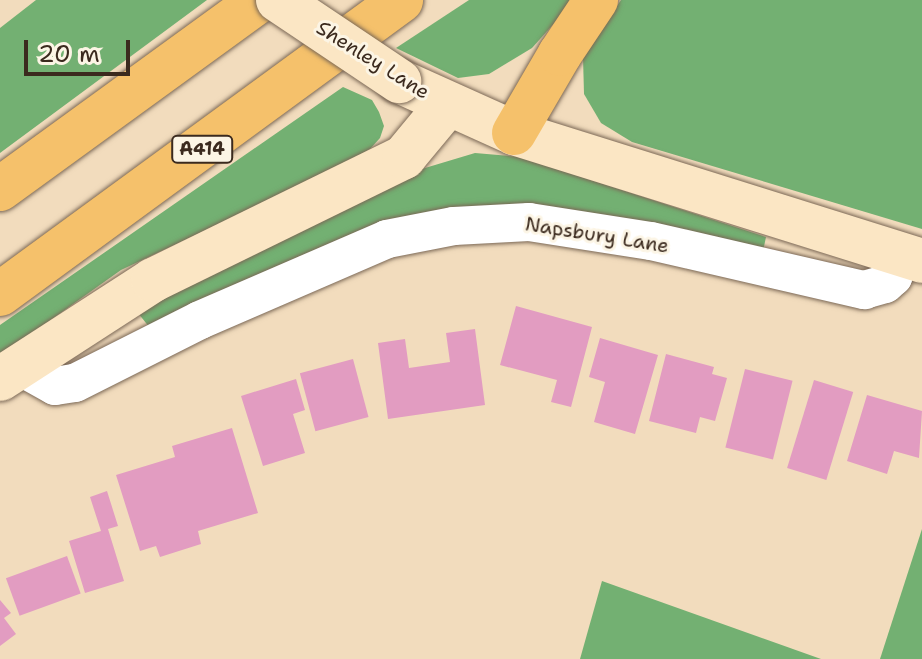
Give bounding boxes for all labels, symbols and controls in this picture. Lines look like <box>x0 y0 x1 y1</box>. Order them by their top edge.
street label: Shenley Lane <box>312 16 434 104</box>
scale bar <box>28 24 134 74</box>
text: 20 m <box>38 38 100 70</box>
road number: A414 <box>170 135 234 163</box>
street label: Napsbury Lane <box>523 212 671 258</box>

